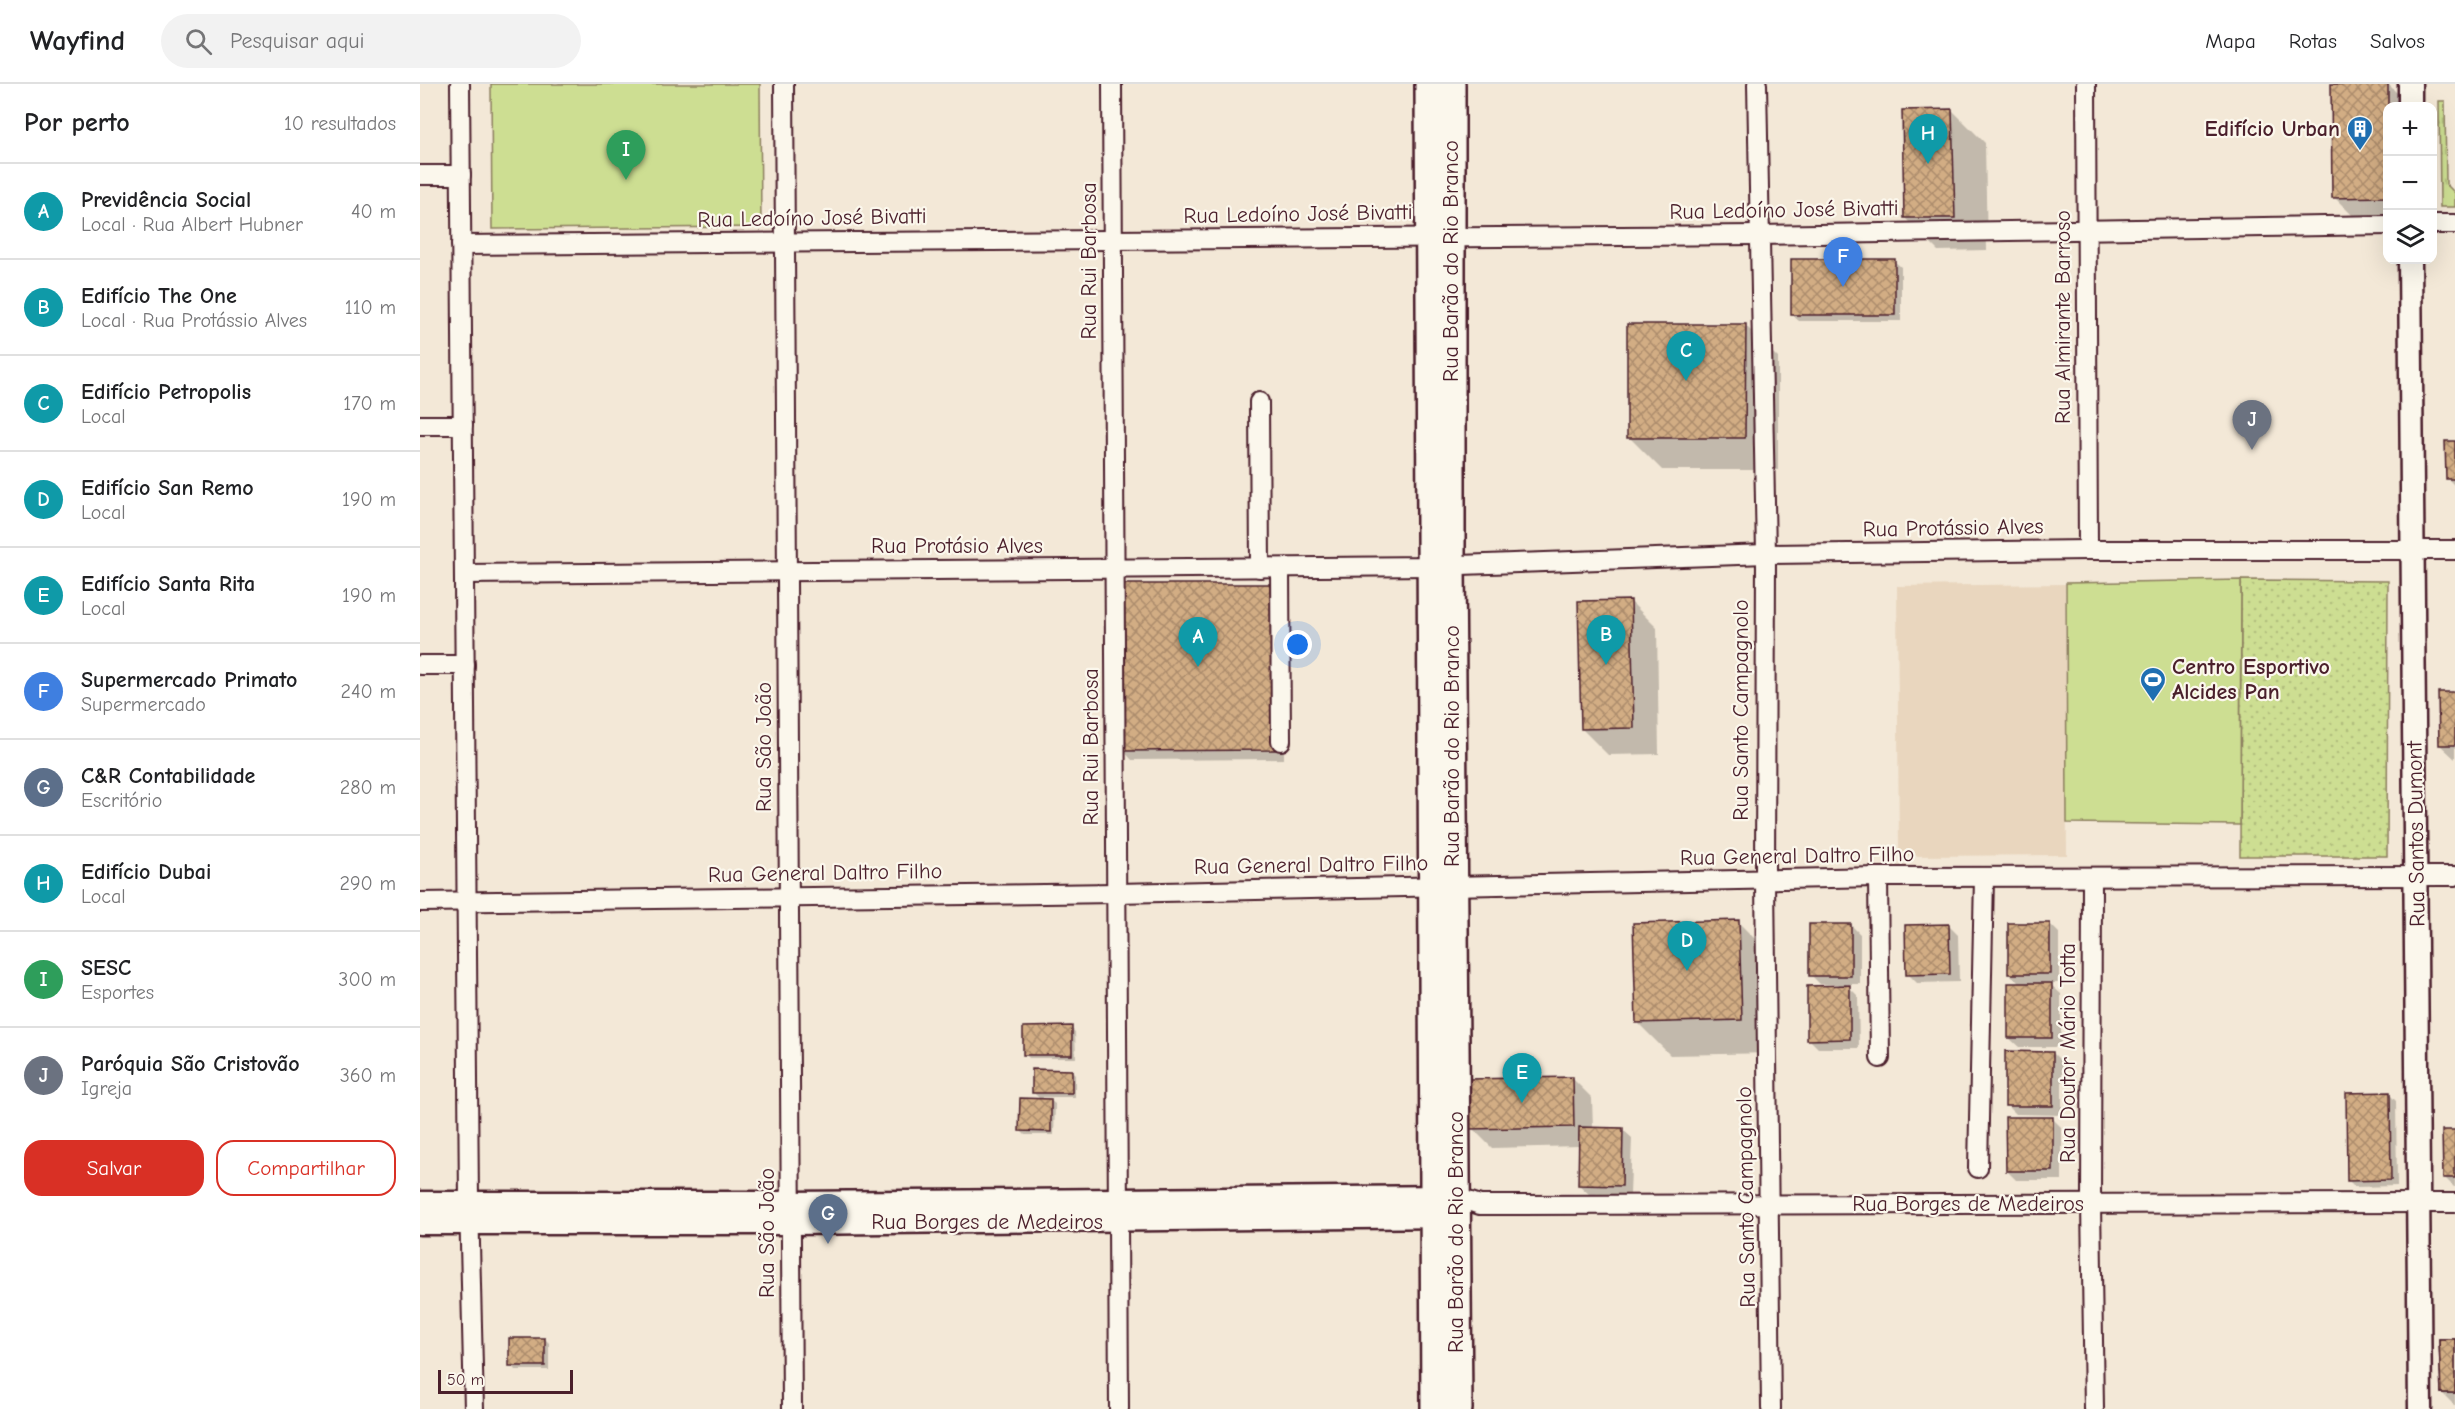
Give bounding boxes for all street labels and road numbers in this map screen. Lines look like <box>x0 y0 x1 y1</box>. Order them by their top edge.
street label: Rua Barão do Rio Branco <box>1438 140 1464 382</box>
street label: Rua Rui Barbosa <box>1076 182 1102 340</box>
street label: Rua Ledoíno José Bivatti <box>1669 195 1899 225</box>
street label: Rua Ledoíno José Bivatti <box>1183 199 1413 229</box>
street label: Rua Ledoíno José Bivatti <box>697 203 927 233</box>
street label: Rua Almirante Barroso <box>2050 210 2076 424</box>
street label: Rua Protássio Alves <box>1862 513 2044 543</box>
street label: Rua Protásio Alves <box>871 533 1043 559</box>
street label: Rua Santo Campagnolo <box>1728 599 1754 821</box>
street label: Rua Barão do Rio Branco <box>1439 625 1465 867</box>
street label: Rua Rui Barbosa <box>1078 668 1104 826</box>
street label: Rua São João <box>751 682 777 812</box>
street label: Rua Santos Dumont <box>2401 740 2431 927</box>
street label: Rua General Daltro Filho <box>1680 841 1914 871</box>
street label: Rua General Daltro Filho <box>1194 850 1428 880</box>
street label: Rua General Daltro Filho <box>708 858 942 888</box>
street label: Rua Doutor Mário Totta <box>2055 943 2081 1163</box>
street label: Rua Santo Campagnolo <box>1731 1086 1761 1308</box>
street label: Rua Barão do Rio Branco <box>1443 1111 1469 1353</box>
street label: Rua São João <box>754 1168 780 1298</box>
street label: Rua Borges de Medeiros <box>1852 1191 2084 1217</box>
street label: Rua Borges de Medeiros <box>871 1209 1103 1235</box>

